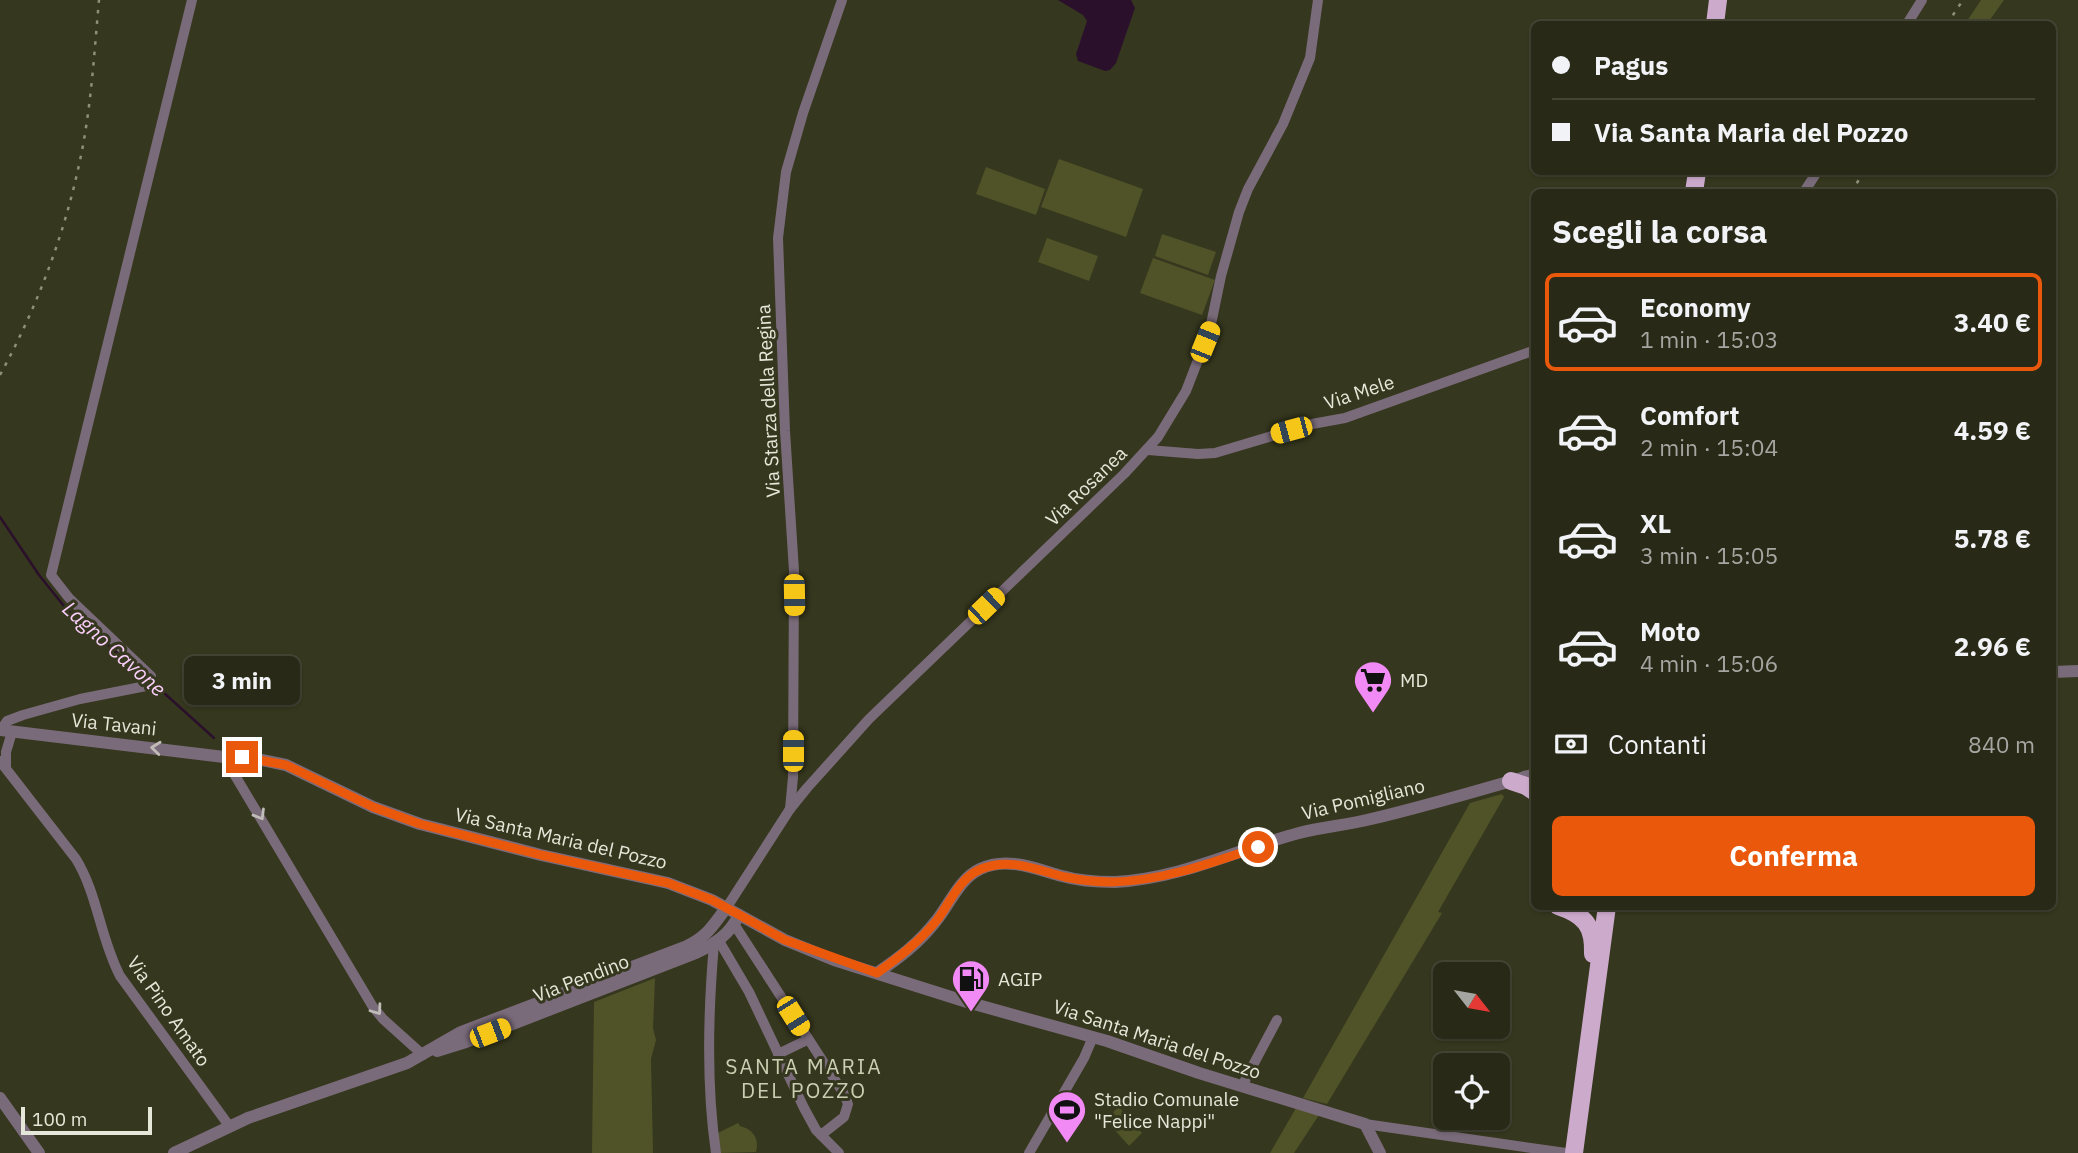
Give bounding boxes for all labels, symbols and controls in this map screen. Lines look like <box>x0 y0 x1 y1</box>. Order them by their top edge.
text: Pagus <box>1594 48 1668 82</box>
text: Via Santa Maria del Pozzo <box>1594 115 1908 149</box>
text: Scegli la corsa <box>1552 210 1768 252</box>
text: Economy <box>1640 290 1751 324</box>
icon: car <box>1556 291 1619 354</box>
street label: Via Starza della Regina <box>751 304 785 498</box>
text: 3.40 € <box>1954 305 2031 339</box>
car <box>1188 319 1223 365</box>
text: 1 min · 15:03 <box>1640 324 1778 354</box>
street label: Via Mele <box>1321 369 1397 415</box>
text: Comfort <box>1640 398 1739 432</box>
icon: car <box>1556 399 1619 462</box>
text: 4.59 € <box>1954 413 2031 447</box>
car <box>1268 414 1315 446</box>
text: 2 min · 15:04 <box>1640 432 1778 462</box>
street label: Via Rosanea <box>1040 441 1132 531</box>
text: XL <box>1640 506 1671 540</box>
icon: car <box>1556 507 1619 570</box>
text: 5.78 € <box>1954 521 2031 555</box>
text: 3 min · 15:05 <box>1640 540 1778 570</box>
car <box>784 574 805 616</box>
car <box>964 584 1009 628</box>
water label: Lagno Cavone <box>57 594 172 702</box>
text: Moto <box>1640 614 1700 648</box>
icon: car <box>1556 615 1619 678</box>
text: 2.96 € <box>1954 629 2031 663</box>
text: 4 min · 15:06 <box>1640 648 1778 678</box>
callout: 3 min <box>184 656 300 704</box>
supermarket icon: MD <box>1352 659 1394 714</box>
text: 3 min <box>212 665 272 695</box>
place label: MD <box>1400 668 1428 692</box>
street label: Via Tavani <box>70 708 158 740</box>
icon: cash <box>1552 725 1590 763</box>
text: Contanti <box>1608 727 1707 761</box>
text: 840 m <box>1968 729 2035 759</box>
car <box>783 730 804 772</box>
one-way arrow <box>150 741 162 756</box>
route end <box>226 741 258 773</box>
street label: Via Pomigliano <box>1299 773 1427 825</box>
street label: Via Santa Maria del Pozzo <box>453 802 669 874</box>
one-way arrow <box>251 807 264 820</box>
button: Conferma <box>1552 816 2035 896</box>
route start <box>1242 831 1274 863</box>
street label: Via Pendino <box>530 949 632 1007</box>
street label: Via Pino Amato <box>122 951 216 1071</box>
fuel station icon: AGIP <box>950 958 992 1013</box>
north arrow <box>1433 962 1510 1040</box>
map controls <box>1433 962 1510 1130</box>
place label: AGIP <box>998 967 1042 991</box>
car <box>773 993 814 1039</box>
street label: Via Santa Maria del Pozzo <box>1050 994 1264 1084</box>
one-way arrow <box>369 1002 381 1015</box>
car <box>467 1016 514 1050</box>
district label: SANTA MARIA DEL POZZO <box>725 1052 883 1104</box>
button: locate <box>1433 1053 1510 1130</box>
place label: Stadio Comunale "Felice Nappi" <box>1094 1087 1239 1133</box>
sports icon: Stadio Comunale "Felice Nappi" <box>1046 1089 1088 1144</box>
scale bar <box>21 1104 152 1136</box>
text: 100 m <box>32 1107 87 1131</box>

